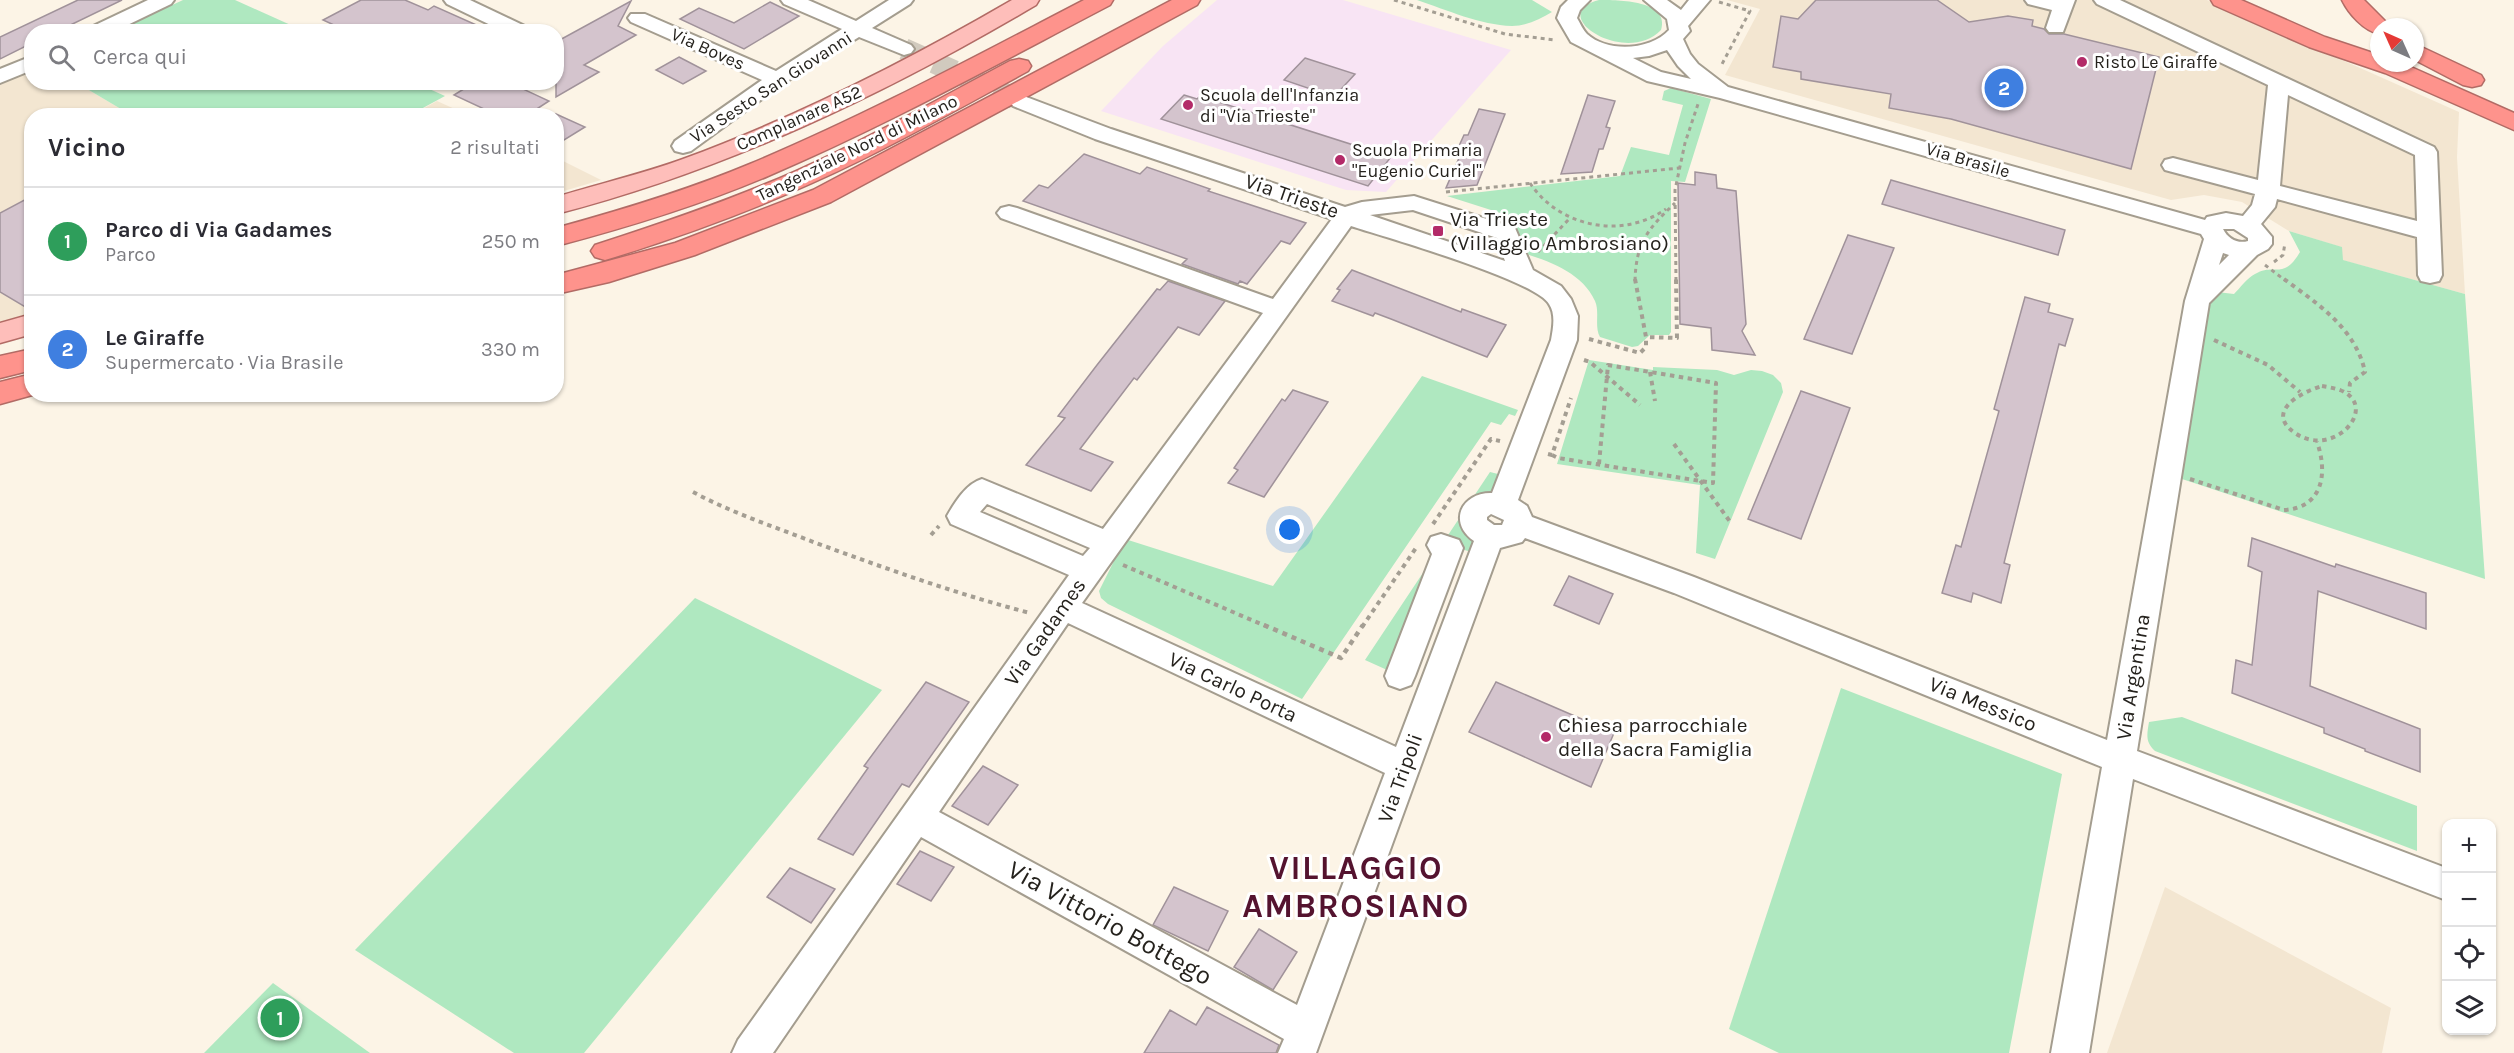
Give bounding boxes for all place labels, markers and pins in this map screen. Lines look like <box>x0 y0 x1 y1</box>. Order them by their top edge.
place label: Risto Le Giraffe <box>2094 51 2218 73</box>
marker: Risto Le Giraffe <box>2075 55 2089 69</box>
pin: 2 <box>1984 66 2024 110</box>
place label: Scuola dell'Infanzia di "Via Trieste" <box>1200 84 1359 127</box>
marker: Scuola dell'Infanzia di "Via Trieste" <box>1181 98 1195 112</box>
place label: Scuola Primaria "Eugenio Curiel" <box>1352 139 1483 182</box>
marker: Scuola Primaria "Eugenio Curiel" <box>1333 153 1347 167</box>
place label: Via Trieste (Villaggio Ambrosiano) <box>1450 207 1669 255</box>
marker: Via Trieste (Villaggio Ambrosiano) <box>1431 224 1445 238</box>
place label: Chiesa parrocchiale della Sacra Famiglia <box>1558 713 1752 761</box>
marker: Chiesa parrocchiale della Sacra Famiglia <box>1539 730 1553 744</box>
pin: 1 <box>260 996 300 1040</box>

